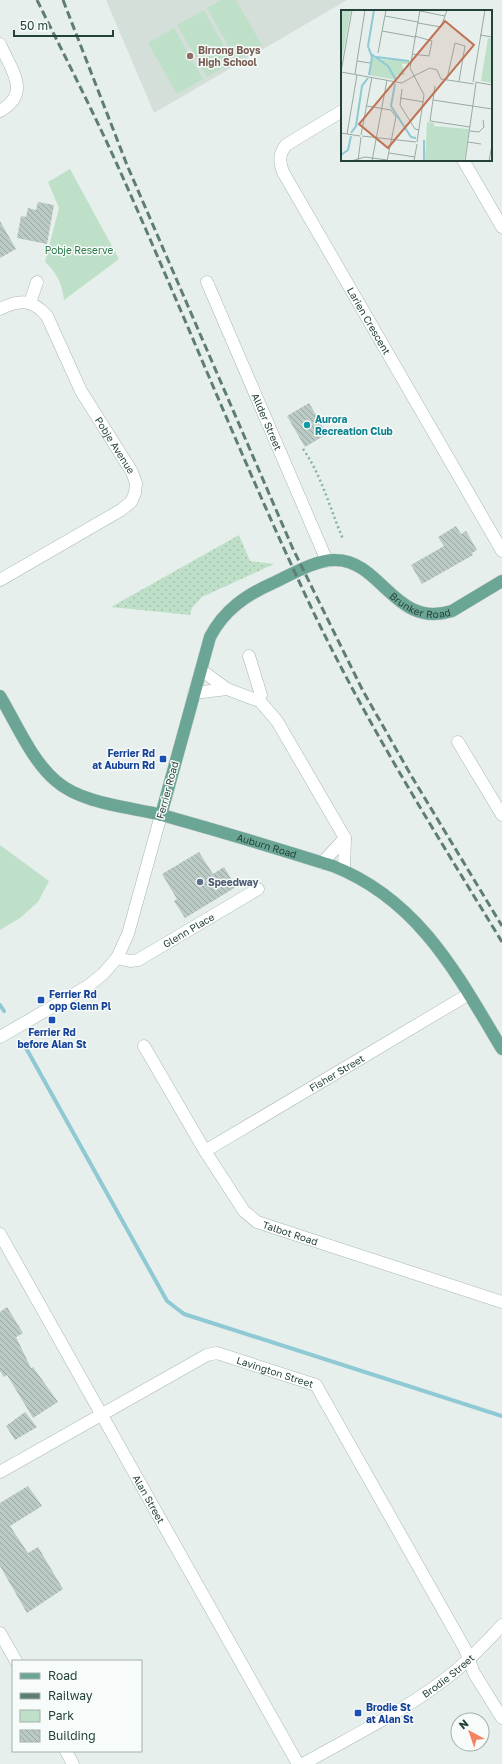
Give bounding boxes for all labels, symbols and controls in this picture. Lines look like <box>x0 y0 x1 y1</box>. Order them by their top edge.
inset map <box>341 10 492 161</box>
scale bar <box>14 12 113 38</box>
text: 50 m <box>20 18 48 33</box>
place label: Birrong Boys High School <box>198 44 261 68</box>
marker: Birrong Boys High School <box>185 51 195 61</box>
park label: Pobje Reserve <box>45 244 113 256</box>
street label: Larien Crescent <box>345 285 393 357</box>
street label: Allder Street <box>250 391 285 452</box>
place label: Aurora Recreation Club <box>315 413 393 437</box>
street label: Pobje Avenue <box>93 414 138 476</box>
marker: Aurora Recreation Club <box>302 420 312 430</box>
street label: Brunker Road <box>387 589 452 620</box>
place label: Ferrier Rd at Auburn Rd <box>92 747 155 771</box>
marker: Ferrier Rd at Auburn Rd <box>158 754 168 764</box>
street label: Ferrier Road <box>154 760 180 820</box>
street label: Auburn Road <box>235 831 298 860</box>
place label: Speedway <box>208 876 259 888</box>
marker: Speedway <box>195 877 205 887</box>
street label: Glenn Place <box>161 910 216 950</box>
place label: Ferrier Rd opp Glenn Pl <box>49 988 112 1012</box>
marker: Ferrier Rd opp Glenn Pl <box>36 995 46 1005</box>
marker: Ferrier Rd before Alan St <box>47 1015 57 1025</box>
place label: Ferrier Rd before Alan St <box>17 1026 87 1050</box>
street label: Fisher Street <box>307 1052 366 1094</box>
street label: Talbot Road <box>261 1218 319 1247</box>
street label: Lavington Street <box>235 1354 315 1390</box>
street label: Alan Street <box>131 1473 167 1525</box>
street label: Brodie Street <box>420 1651 476 1700</box>
legend <box>12 1660 142 1752</box>
text: Road <box>48 1668 77 1683</box>
text: Railway <box>48 1688 93 1703</box>
place label: Brodie St at Alan St <box>366 1701 414 1725</box>
text: Park <box>48 1708 74 1723</box>
marker: Brodie St at Alan St <box>353 1708 363 1718</box>
north arrow <box>450 1712 490 1752</box>
text: N <box>456 1716 471 1732</box>
text: Building <box>48 1728 96 1743</box>

